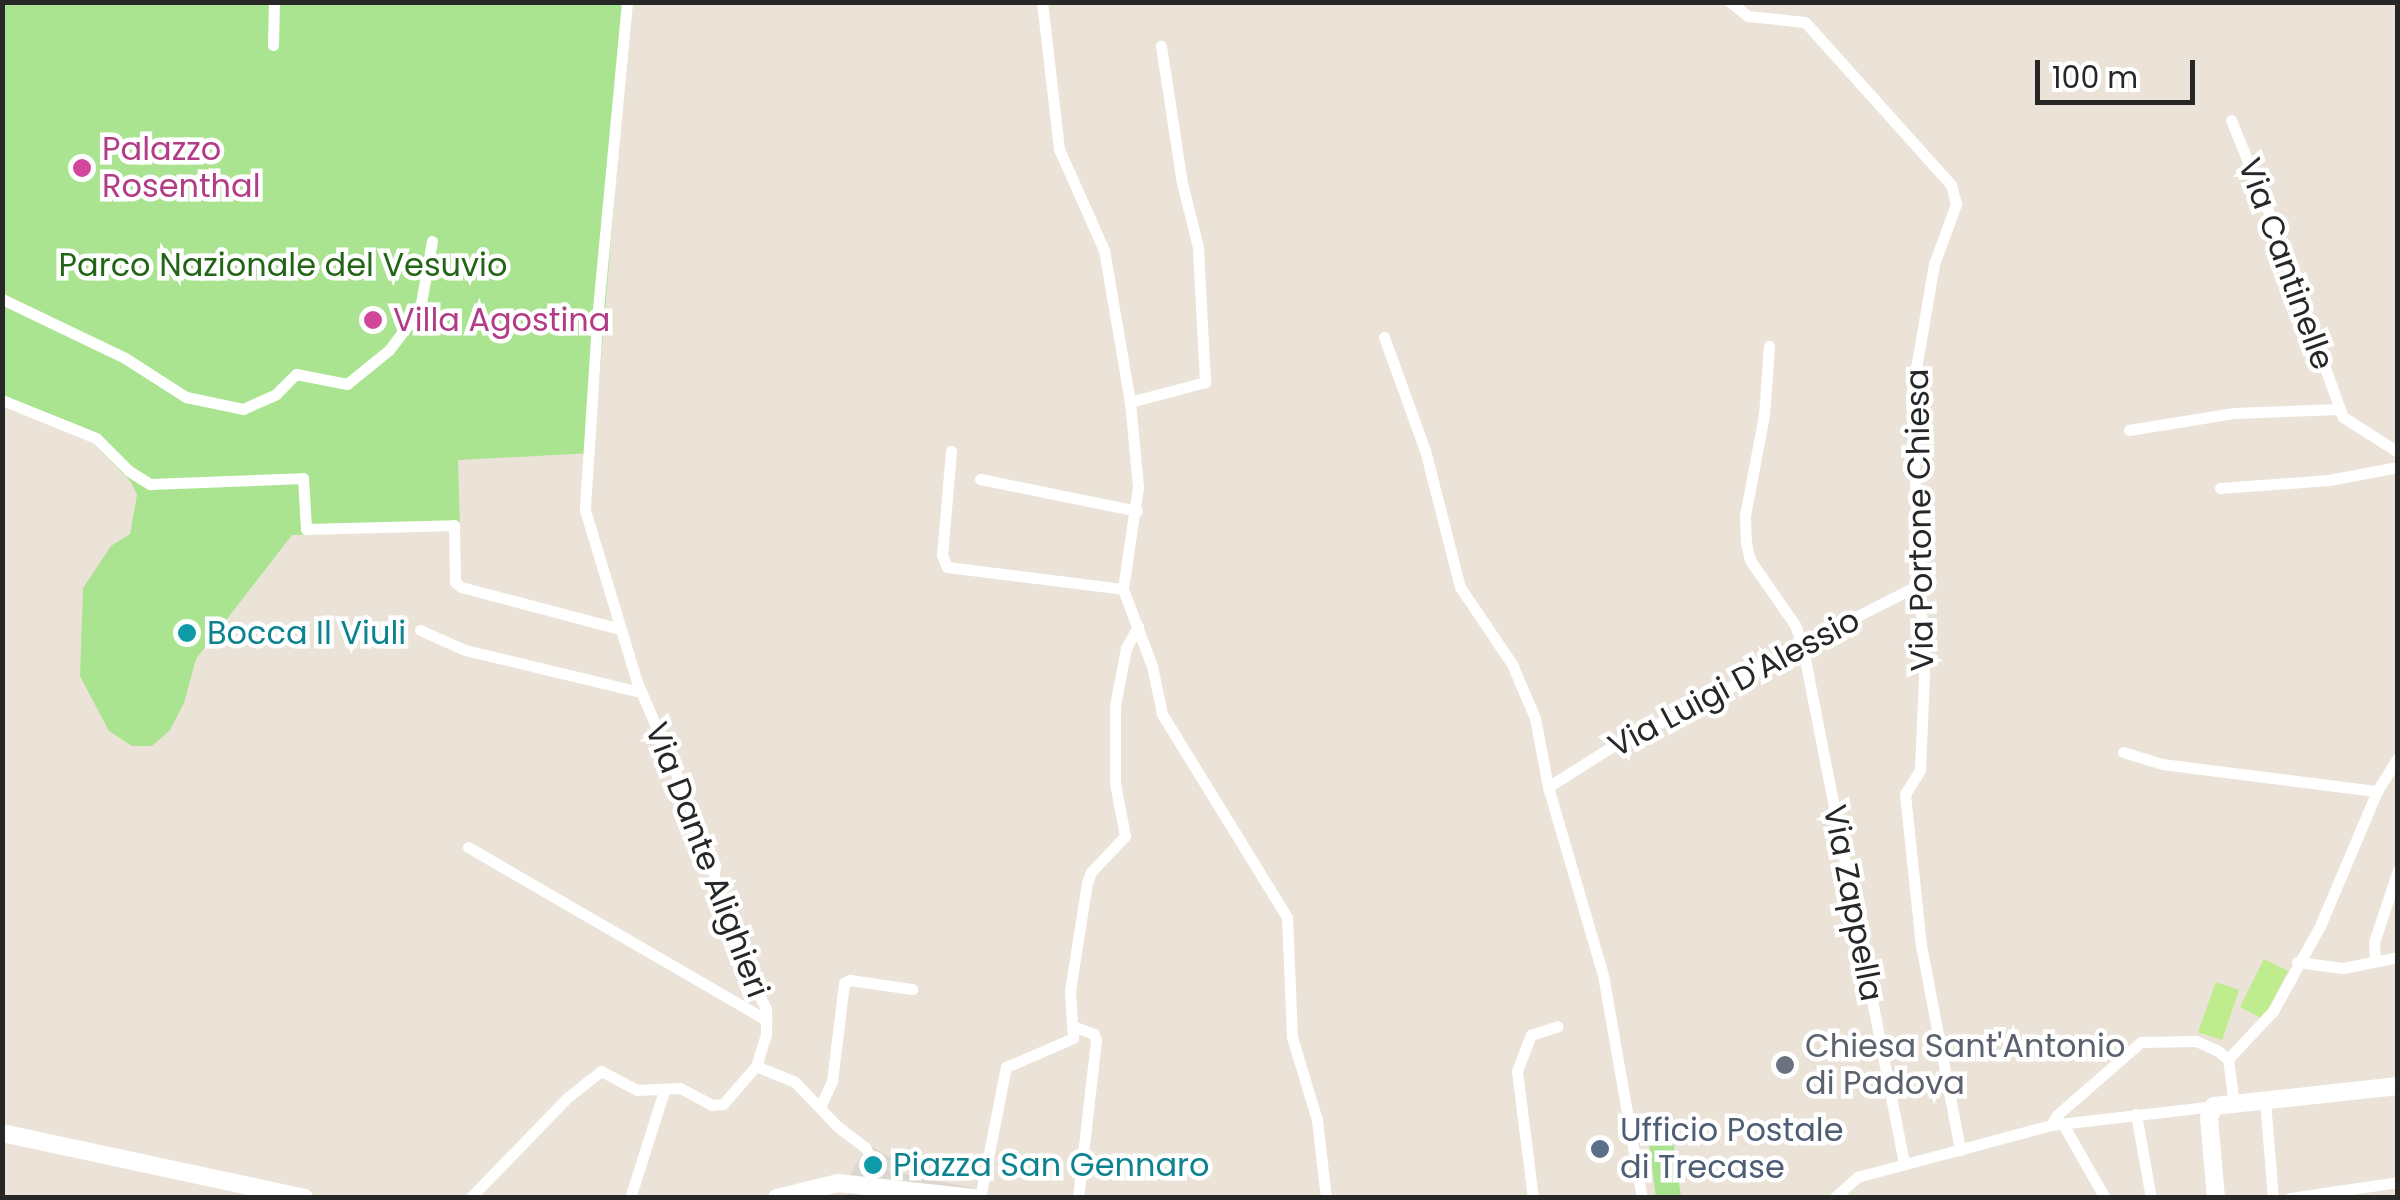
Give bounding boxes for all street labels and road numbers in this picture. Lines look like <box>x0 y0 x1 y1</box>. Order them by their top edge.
street label: Via Cantinelle <box>2230 153 2342 375</box>
street label: Via Portone Chiesa <box>1898 368 1942 672</box>
street label: Via Luigi D'Alessio <box>1602 601 1866 765</box>
street label: Via Dante Alighieri <box>637 717 777 1003</box>
street label: Via Zappella <box>1815 802 1891 1004</box>

